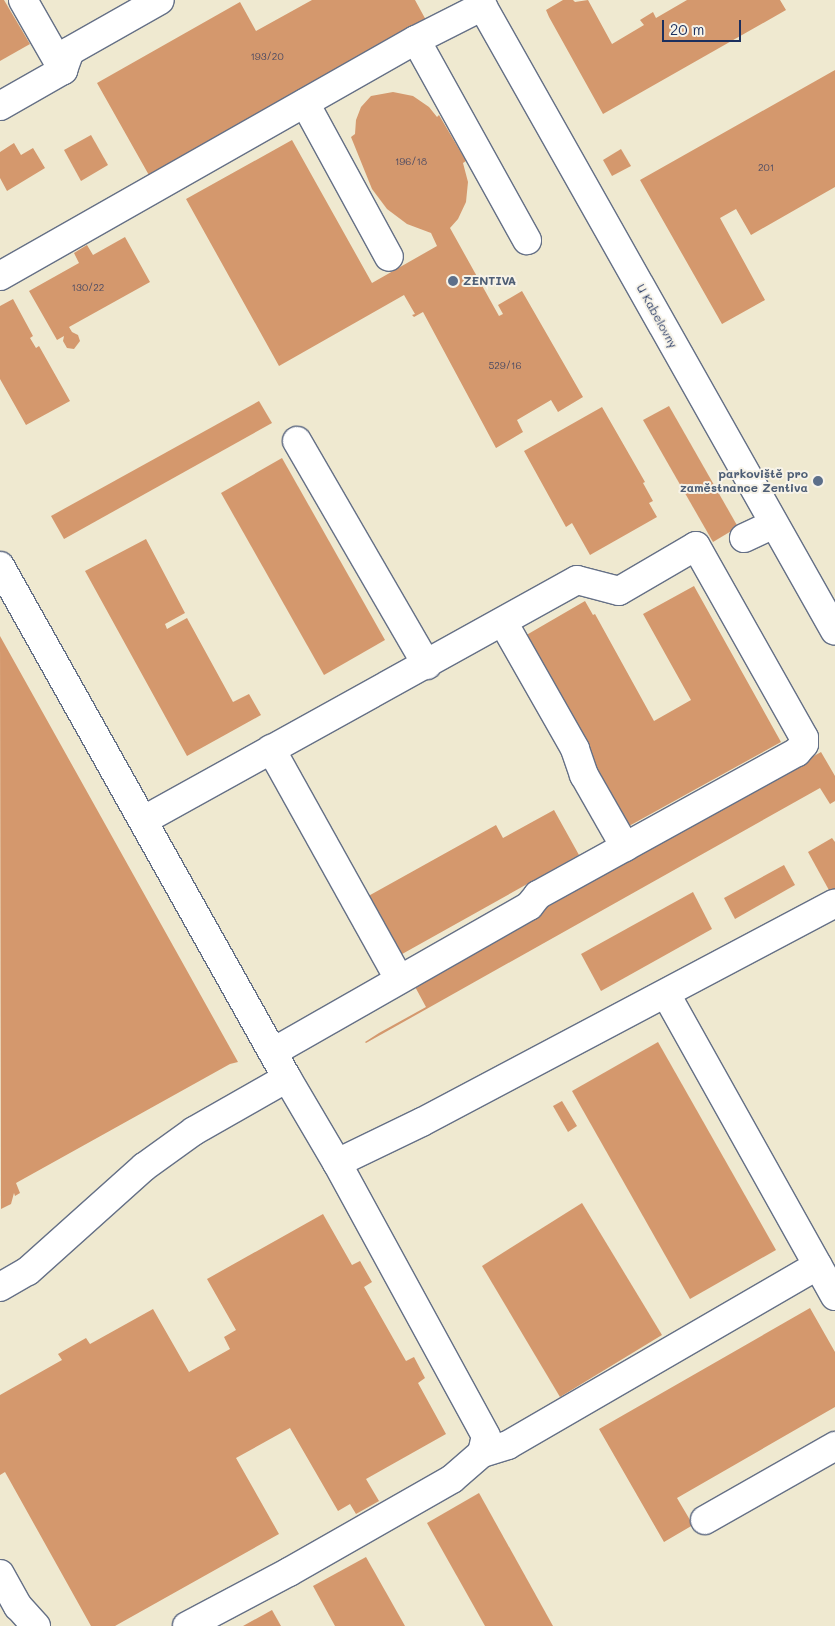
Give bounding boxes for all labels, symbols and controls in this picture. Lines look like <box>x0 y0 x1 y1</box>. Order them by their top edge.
scale bar <box>665 10 744 42</box>
text: 20 m <box>670 19 704 39</box>
house number: 193/20 <box>250 51 284 63</box>
house number: 196/18 <box>395 156 427 168</box>
house number: 201 <box>758 162 774 174</box>
place label: ZENTIVA <box>463 274 516 288</box>
marker: ZENTIVA <box>447 275 459 287</box>
street label: U Kabelovny <box>633 281 681 351</box>
house number: 130/22 <box>72 282 104 294</box>
house number: 529/16 <box>488 360 522 372</box>
place label: parkoviště pro zaměstnance Zentiva <box>680 467 808 495</box>
marker: parkoviště pro zaměstnance Zentiva <box>812 475 824 487</box>

